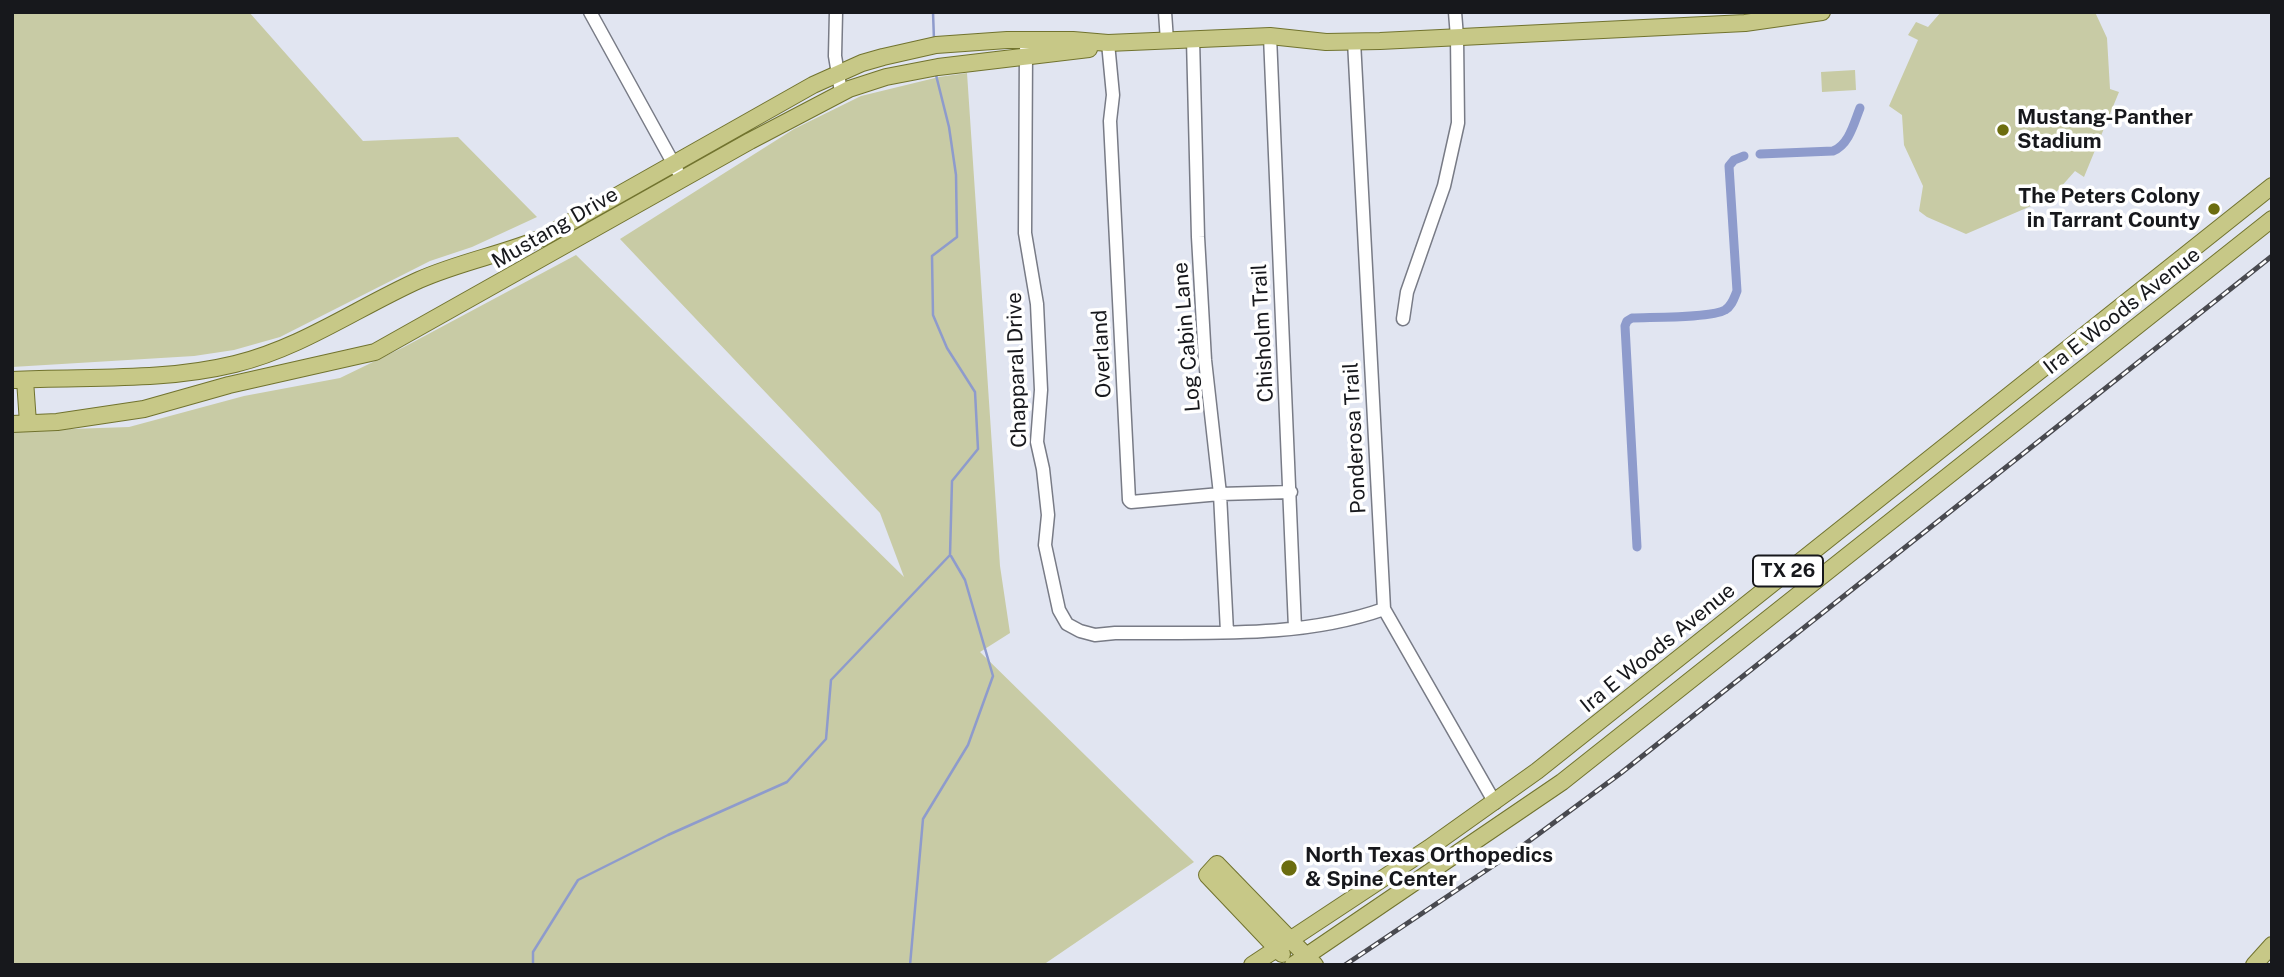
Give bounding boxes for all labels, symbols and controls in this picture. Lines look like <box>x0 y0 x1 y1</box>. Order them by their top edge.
place label: Mustang-Panther Stadium <box>2017 105 2193 155</box>
marker: Mustang-Panther Stadium <box>1995 122 2011 138</box>
street label: Mustang Drive <box>487 182 623 274</box>
place label: The Peters Colony in Tarrant County <box>2018 184 2200 234</box>
marker: The Peters Colony in Tarrant County <box>2206 201 2222 217</box>
street label: Ira E Woods Avenue <box>2039 242 2205 380</box>
street label: Log Cabin Lane <box>1168 261 1206 413</box>
street label: Chisholm Trail <box>1247 263 1279 403</box>
street label: Chapparal Drive <box>1002 292 1032 448</box>
street label: Overland <box>1087 309 1117 399</box>
street label: Ponderosa Trail <box>1338 362 1372 514</box>
road number: TX 26 <box>1753 556 1823 586</box>
street label: Ira E Woods Avenue <box>1576 578 1740 718</box>
place label: North Texas Orthopedics & Spine Center <box>1305 843 1553 893</box>
marker: North Texas Orthopedics & Spine Center <box>1279 858 1299 878</box>

